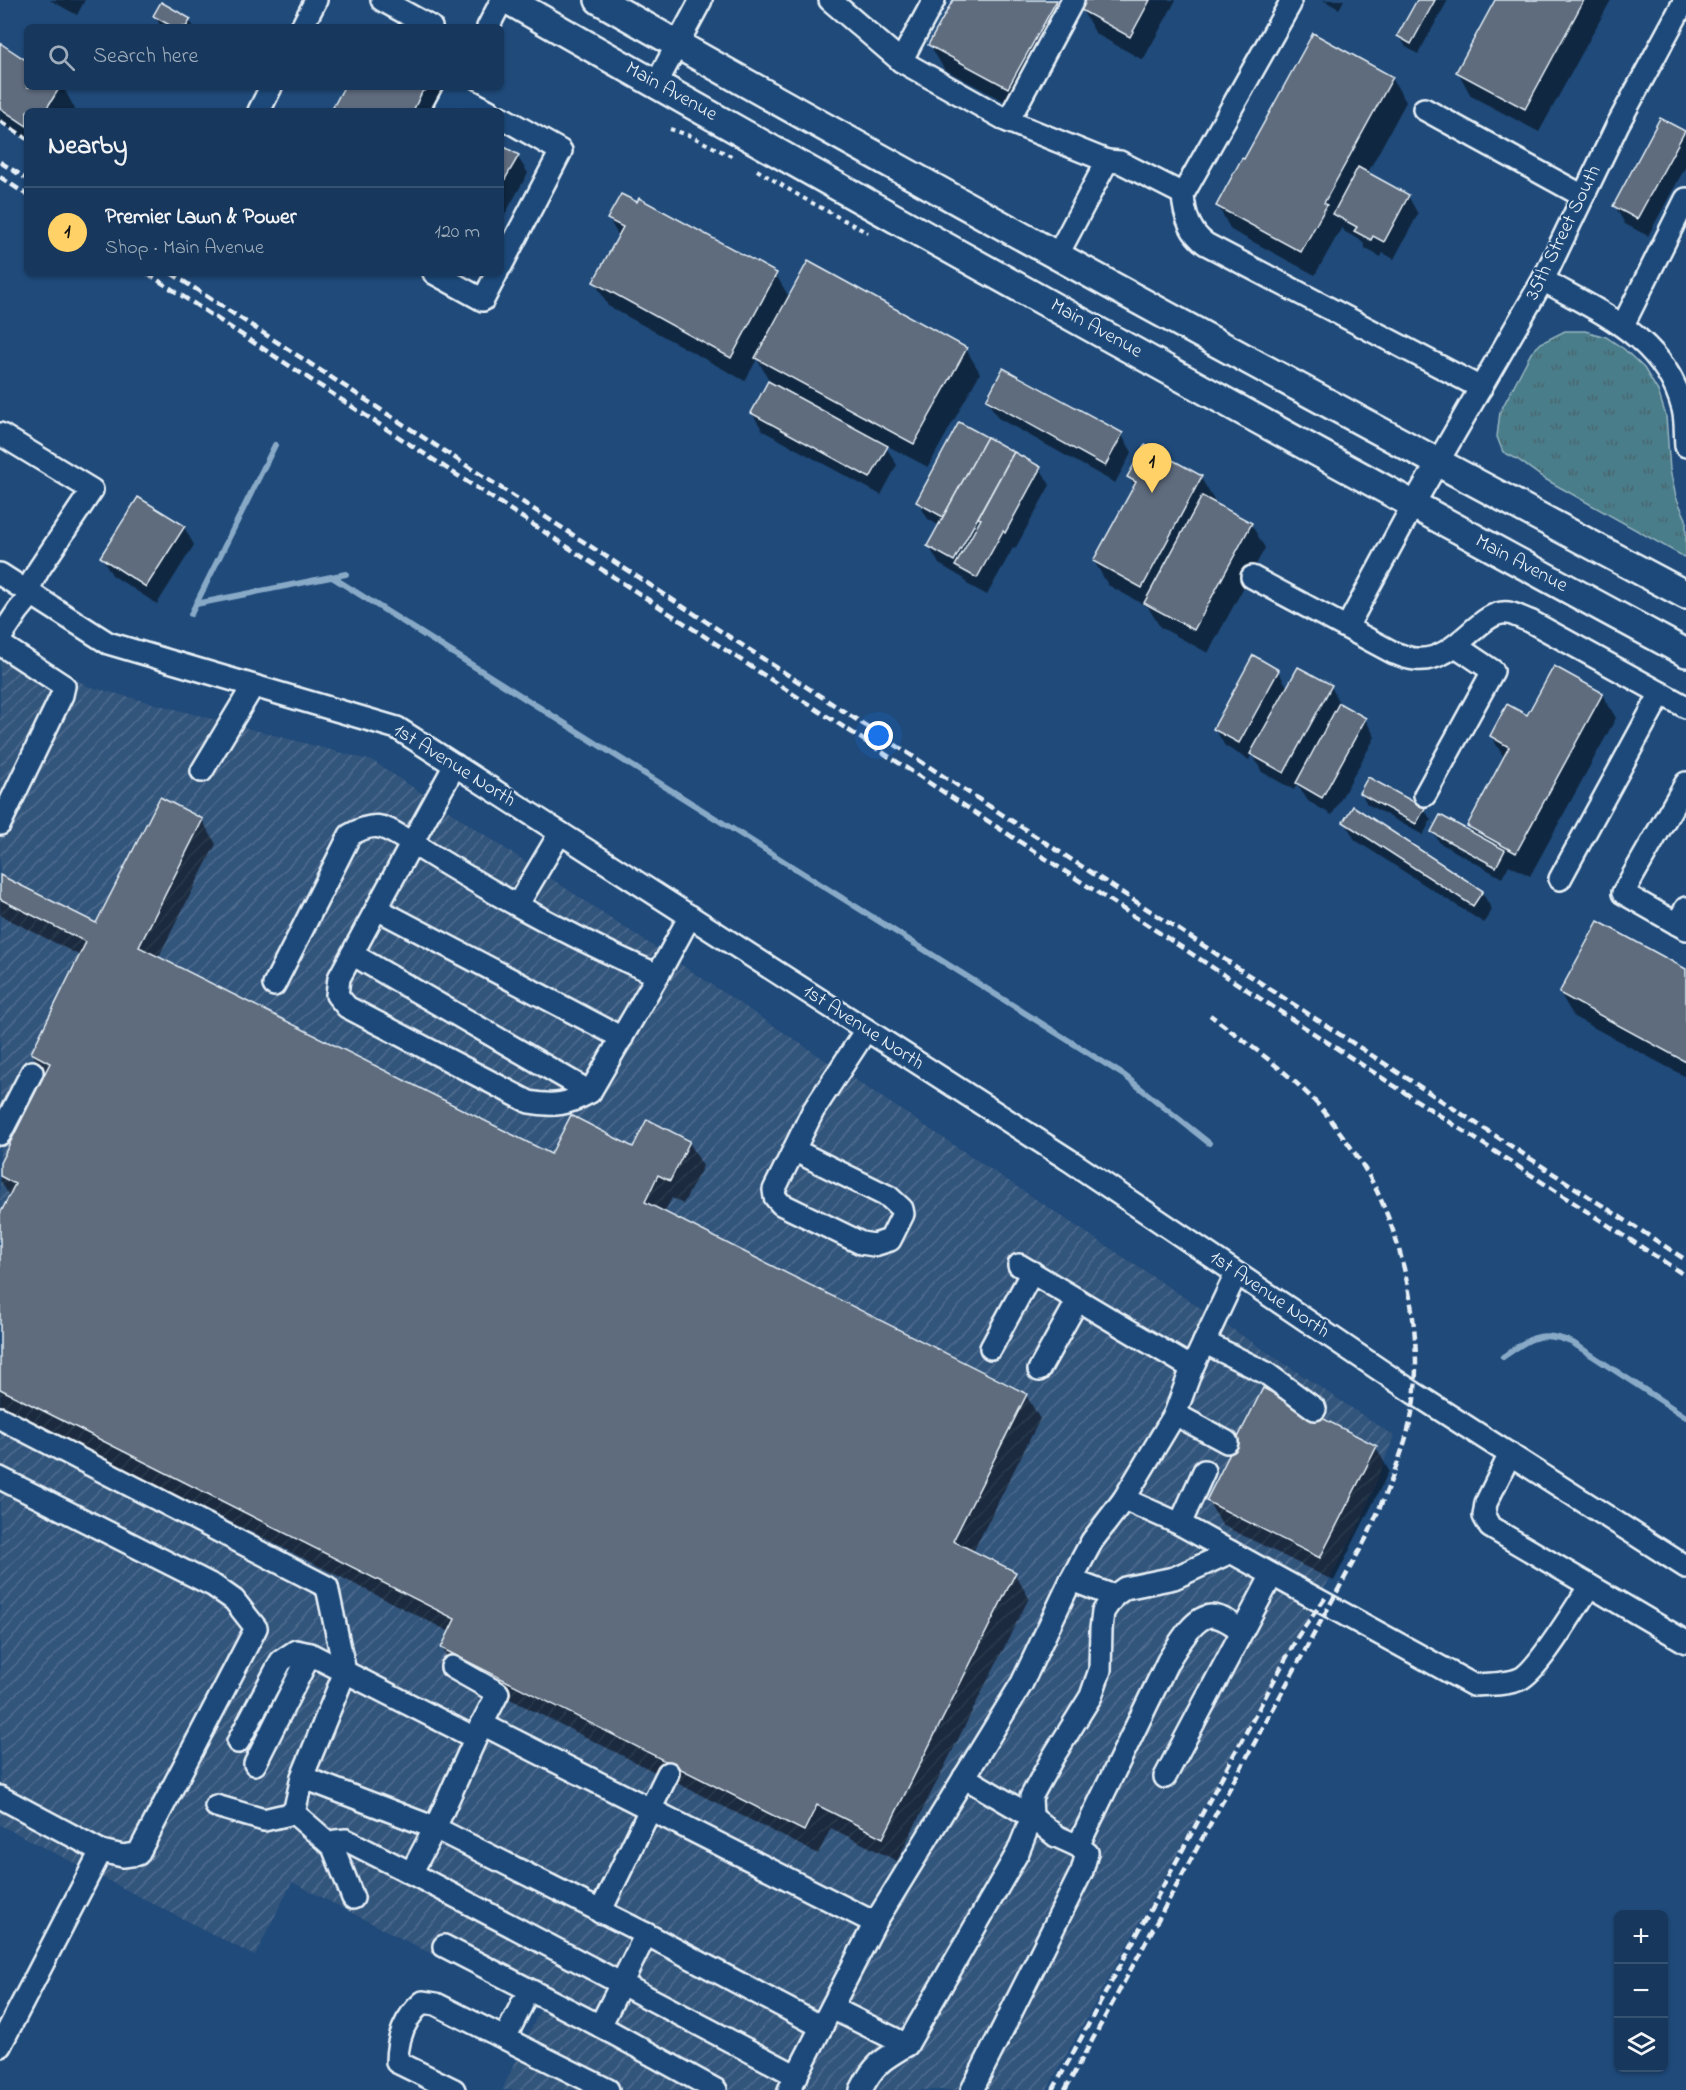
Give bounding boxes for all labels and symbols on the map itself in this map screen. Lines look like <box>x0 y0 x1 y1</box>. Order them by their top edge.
street label: Main Avenue <box>620 55 722 129</box>
street label: 35th Street South <box>1519 161 1609 305</box>
street label: Main Avenue <box>1045 292 1147 366</box>
pin: 1 <box>1132 444 1172 493</box>
street label: Main Avenue <box>1470 527 1573 601</box>
street label: 1st Avenue North <box>387 717 521 815</box>
your location <box>864 721 893 750</box>
street label: 1st Avenue North <box>797 978 929 1078</box>
street label: 1st Avenue North <box>1203 1244 1335 1346</box>

